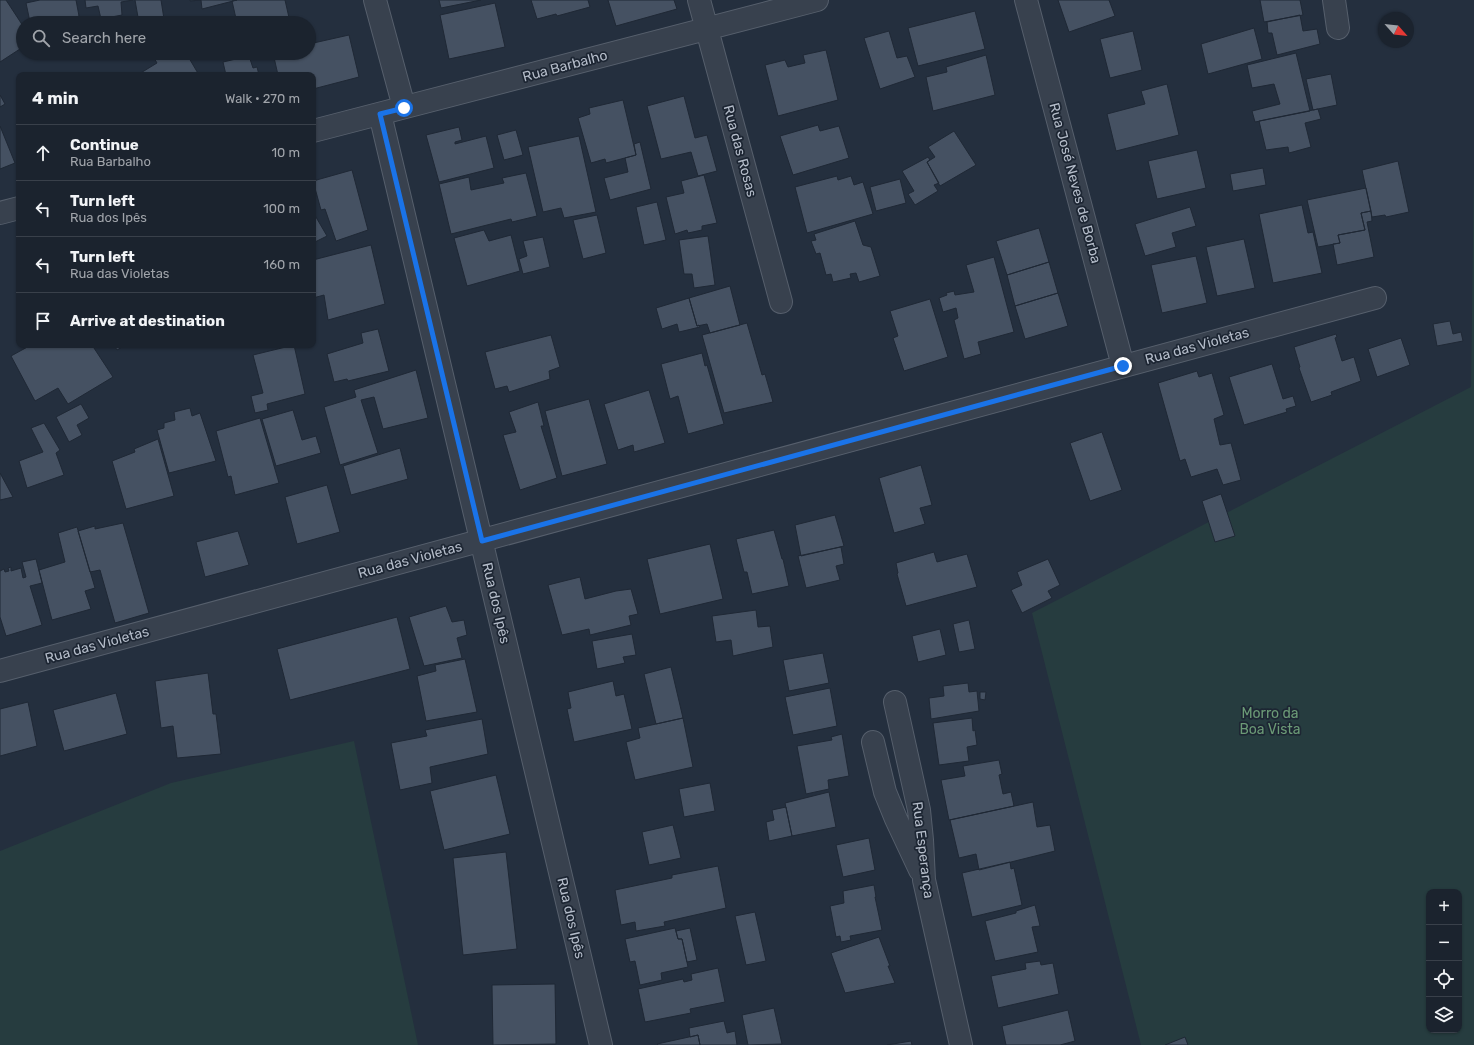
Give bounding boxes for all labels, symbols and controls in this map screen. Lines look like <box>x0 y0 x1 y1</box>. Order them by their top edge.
north arrow <box>1378 12 1414 48</box>
search box <box>16 16 316 60</box>
icon: search <box>30 27 52 49</box>
text: Search here <box>62 29 146 47</box>
street label: Rua Barbalho <box>521 47 609 85</box>
text: 4 min <box>32 88 79 108</box>
text: Walk · 270 m <box>225 91 300 106</box>
route start <box>395 99 413 117</box>
street label: Rua José Neves de Borba <box>1045 101 1105 265</box>
street label: Rua das Rosas <box>720 103 760 199</box>
text: Continue <box>70 136 139 154</box>
icon: ahead <box>32 142 54 164</box>
text: 10 m <box>271 145 300 160</box>
text: Rua Barbalho <box>70 154 151 169</box>
text: Turn left <box>70 192 135 210</box>
icon: left <box>32 198 54 220</box>
text: 100 m <box>263 201 300 216</box>
text: Rua dos Ipês <box>70 210 147 225</box>
text: Turn left <box>70 248 135 266</box>
icon: left <box>32 254 54 276</box>
text: 160 m <box>264 257 300 272</box>
text: Rua das Violetas <box>70 266 169 281</box>
icon: arrive <box>32 310 54 332</box>
text: Arrive at destination <box>70 312 225 330</box>
street label: Rua das Violetas <box>1143 324 1251 368</box>
route end <box>1114 357 1132 375</box>
street label: Rua das Violetas <box>356 538 464 582</box>
street label: Rua dos Ipês <box>478 561 514 645</box>
street label: Rua das Violetas <box>43 623 151 667</box>
park label: Morro da Boa Vista <box>1239 705 1301 738</box>
street label: Rua Esperança <box>909 801 937 899</box>
street label: Rua dos Ipês <box>553 876 589 960</box>
map controls <box>1426 889 1462 1033</box>
button: + <box>1426 889 1462 925</box>
button: − <box>1426 925 1462 961</box>
button: locate <box>1426 961 1462 997</box>
button: layers <box>1426 997 1462 1033</box>

